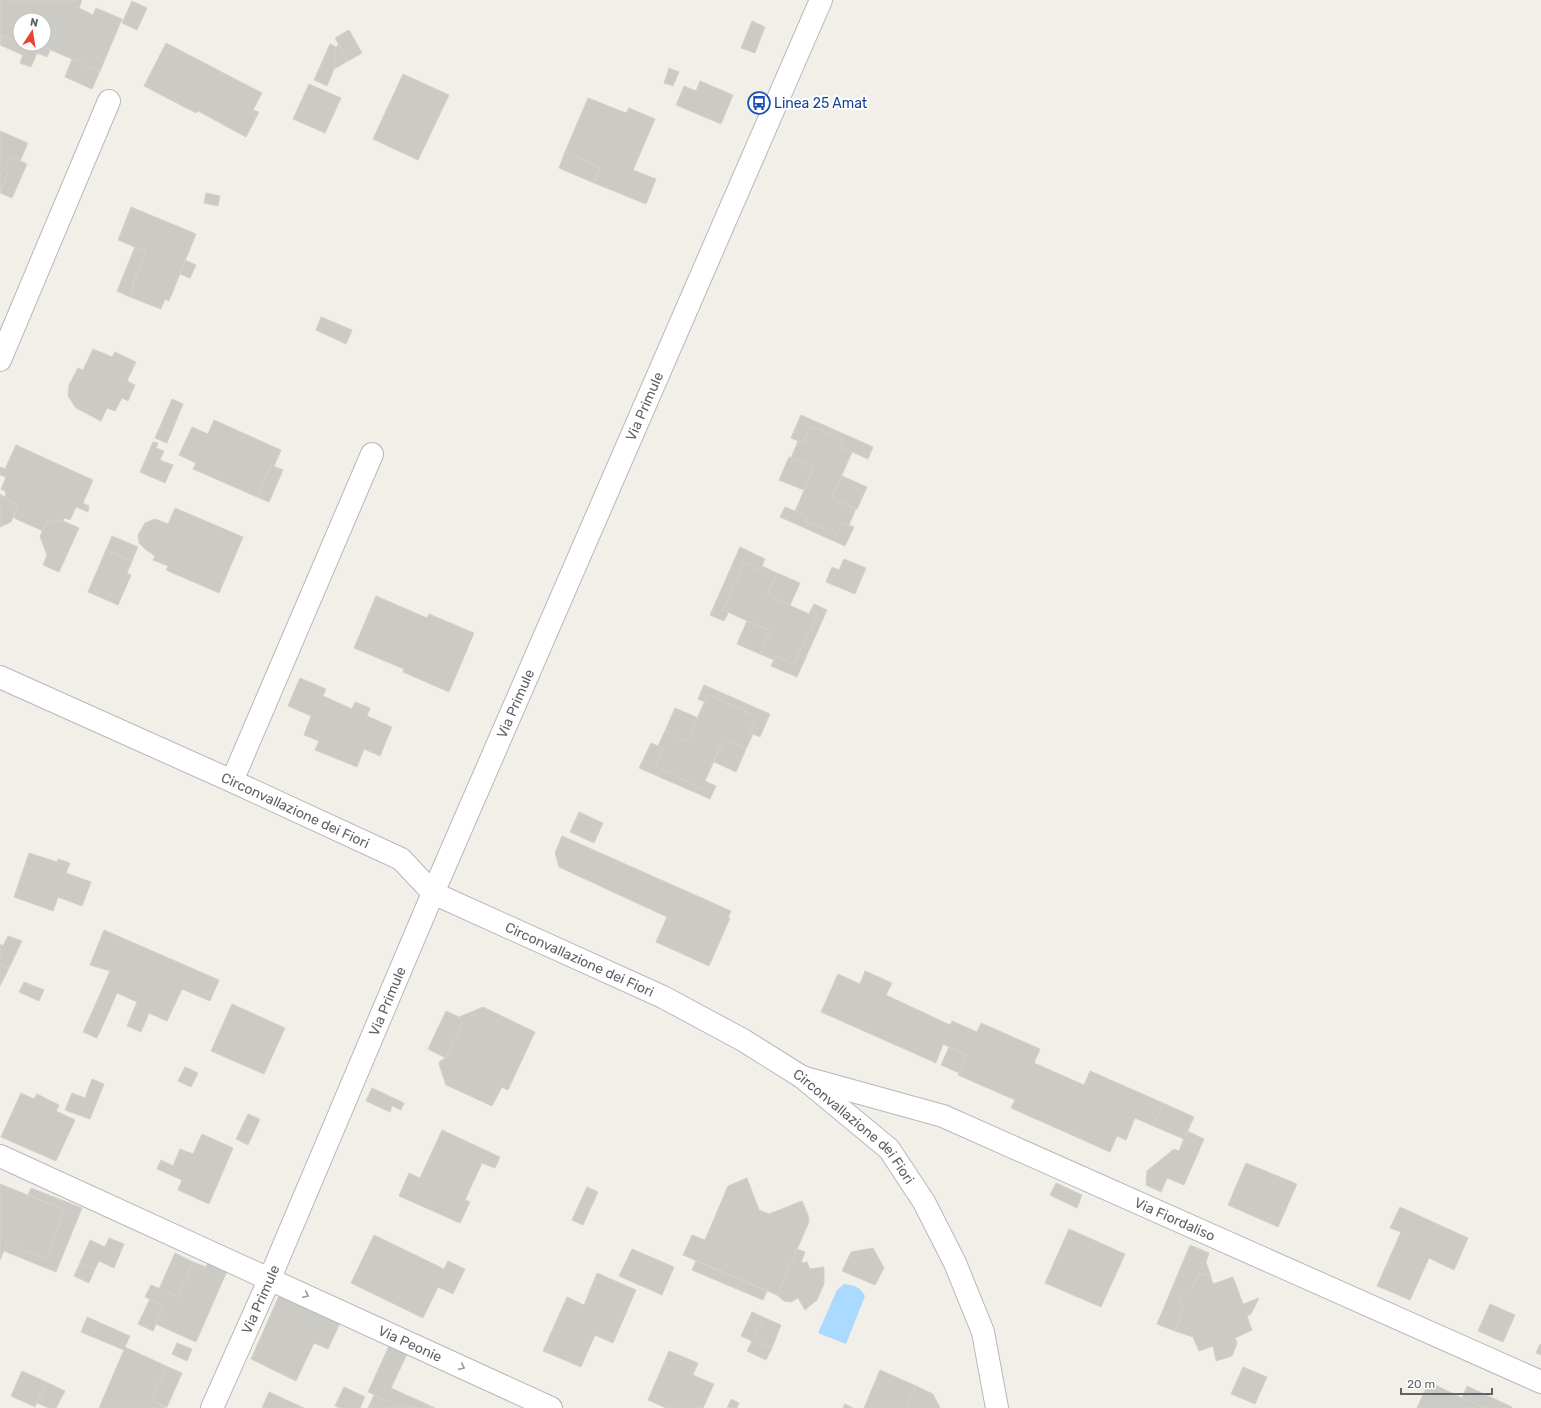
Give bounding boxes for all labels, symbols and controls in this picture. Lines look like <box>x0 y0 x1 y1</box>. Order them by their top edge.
north arrow <box>12 12 52 52</box>
text: N <box>29 16 39 30</box>
bus stop icon: Linea 25 Amat <box>746 90 772 116</box>
place label: Linea 25 Amat <box>774 95 868 112</box>
street label: Via Primule <box>622 369 667 444</box>
street label: Via Primule <box>493 666 538 741</box>
street label: Circonvallazione dei Fiori <box>219 769 372 852</box>
street label: Circonvallazione dei Fiori <box>503 918 657 1000</box>
street label: Via Primule <box>365 964 409 1038</box>
street label: Circonvallazione dei Fiori <box>790 1065 918 1187</box>
street label: Via Fiordaliso <box>1132 1194 1218 1244</box>
street label: Via Primule <box>238 1262 283 1336</box>
one-way arrow <box>301 1290 309 1298</box>
street label: Via Peonie <box>376 1322 445 1366</box>
one-way arrow <box>458 1362 465 1370</box>
scale bar <box>1401 1370 1492 1396</box>
text: 20 m <box>1407 1377 1435 1391</box>

